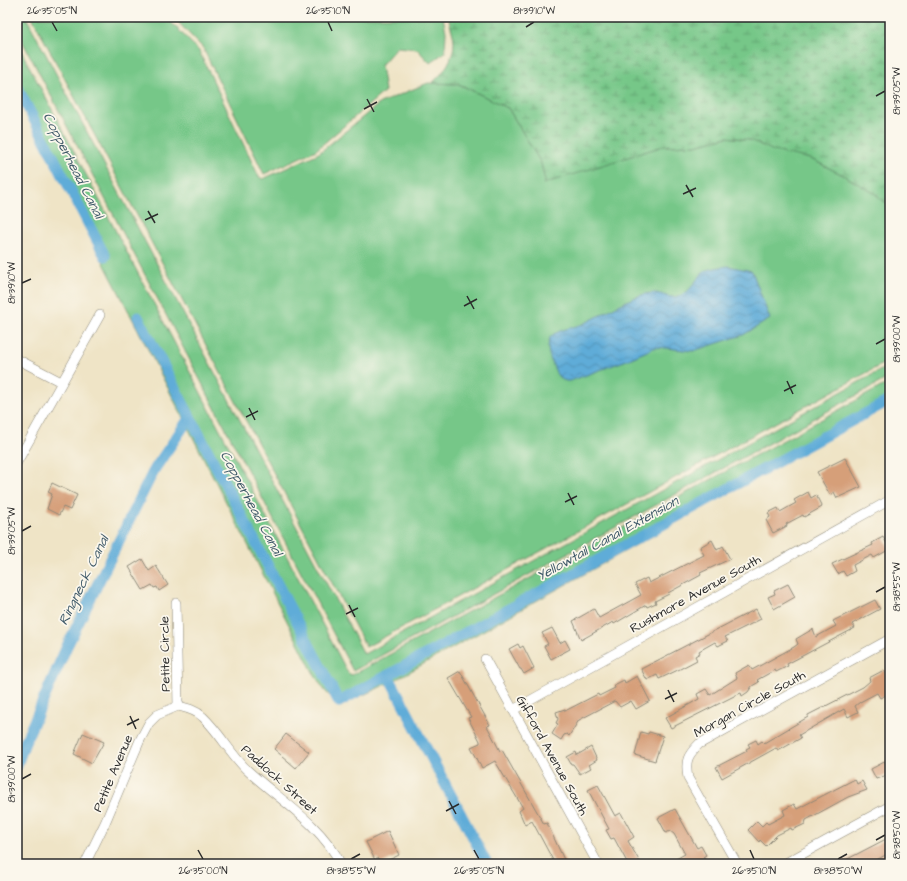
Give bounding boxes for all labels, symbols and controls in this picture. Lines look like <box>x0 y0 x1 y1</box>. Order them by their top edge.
text: 26°35'05"N <box>27 4 77 18</box>
text: 26°35'10"N <box>306 4 350 18</box>
text: 81°39'10"W <box>513 4 555 18</box>
text: 81°39'05"W <box>890 67 904 115</box>
water label: Copperhead Canal <box>38 109 109 223</box>
text: 81°39'10"W <box>5 262 19 304</box>
text: 81°39'00"W <box>890 315 904 362</box>
water label: Copperhead Canal <box>215 447 288 561</box>
water label: Yellowtail Canal Extension <box>533 491 683 586</box>
text: 81°39'05"W <box>5 507 19 555</box>
water label: Ringneck Canal <box>54 531 115 629</box>
street label: Rushmore Avenue South <box>627 550 765 637</box>
text: 81°38'55"W <box>890 562 904 612</box>
street label: Petite Circle <box>155 616 175 692</box>
street label: Morgan Circle South <box>690 665 810 743</box>
street label: Gifford Avenue South <box>512 692 593 819</box>
street label: Petite Avenue <box>89 732 137 815</box>
street label: Paddock Street <box>237 741 322 819</box>
text: 81°39'00"W <box>5 755 19 802</box>
text: 81°38'50"W <box>890 810 904 859</box>
text: 26°35'00"N <box>178 864 228 878</box>
text: 81°38'55"W <box>326 864 376 878</box>
text: 26°35'05"N <box>454 864 504 878</box>
text: 26°35'10"N <box>732 864 776 878</box>
text: 81°38'50"W <box>814 864 863 878</box>

